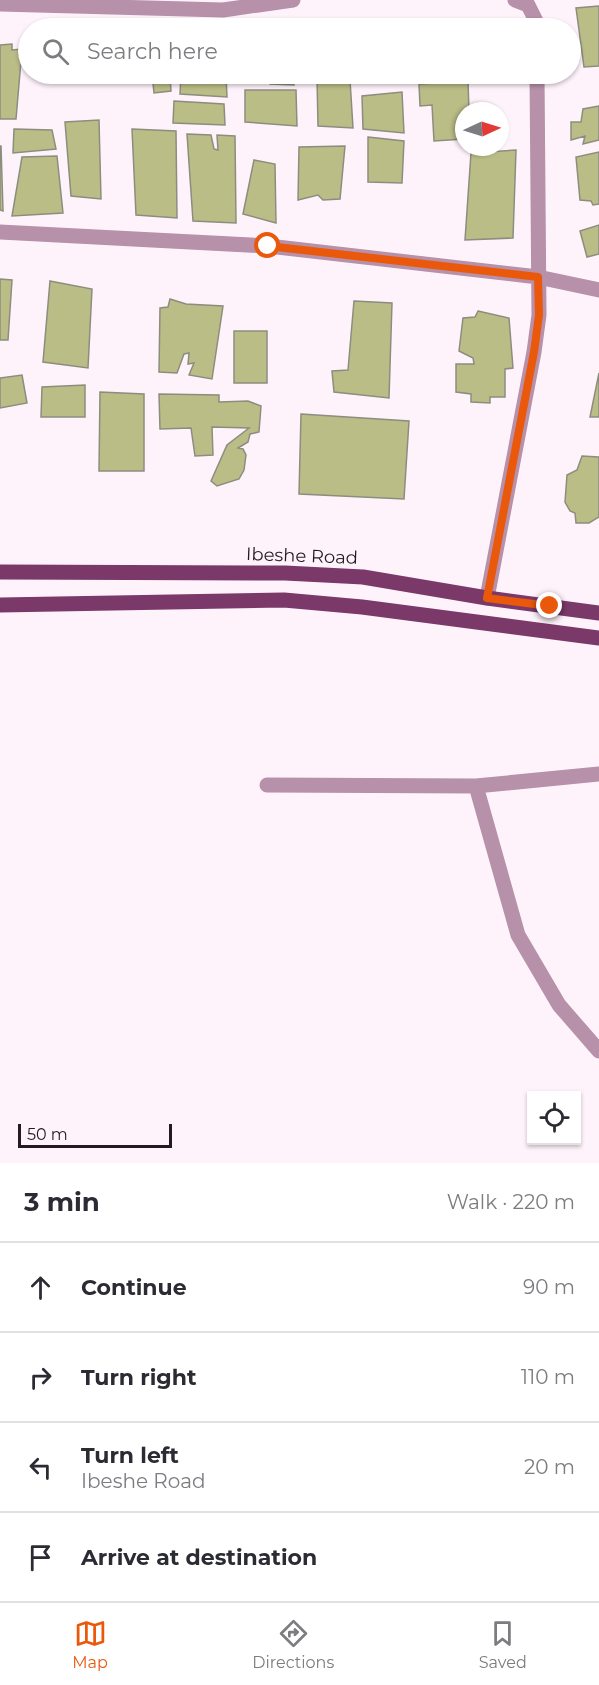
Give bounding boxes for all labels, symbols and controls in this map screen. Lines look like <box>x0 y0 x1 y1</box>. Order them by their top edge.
search box <box>18 18 581 84</box>
icon: search <box>39 35 72 68</box>
text: Search here <box>87 38 218 65</box>
north arrow <box>455 102 509 156</box>
route start <box>254 232 280 258</box>
street label: Ibeshe Road <box>246 543 358 569</box>
route end <box>536 592 562 618</box>
map controls <box>527 1091 581 1145</box>
button: locate <box>527 1091 581 1145</box>
scale bar <box>18 1121 172 1148</box>
text: 50 m <box>27 1125 68 1144</box>
text: 3 min <box>24 1186 100 1218</box>
text: Walk · 220 m <box>447 1190 575 1214</box>
icon: ahead <box>24 1271 57 1304</box>
text: Continue <box>81 1274 187 1301</box>
text: 90 m <box>523 1275 575 1299</box>
icon: right <box>24 1361 57 1394</box>
text: Turn right <box>81 1364 196 1391</box>
text: 110 m <box>521 1365 575 1389</box>
text: Turn left <box>81 1442 179 1469</box>
icon: left <box>24 1451 57 1484</box>
text: 20 m <box>524 1455 575 1479</box>
text: Ibeshe Road <box>81 1469 206 1493</box>
icon: arrive <box>24 1541 57 1574</box>
text: Arrive at destination <box>81 1544 317 1571</box>
tab: Map <box>72 1617 108 1672</box>
tab: Directions <box>252 1617 334 1672</box>
tab: Saved <box>479 1617 527 1672</box>

